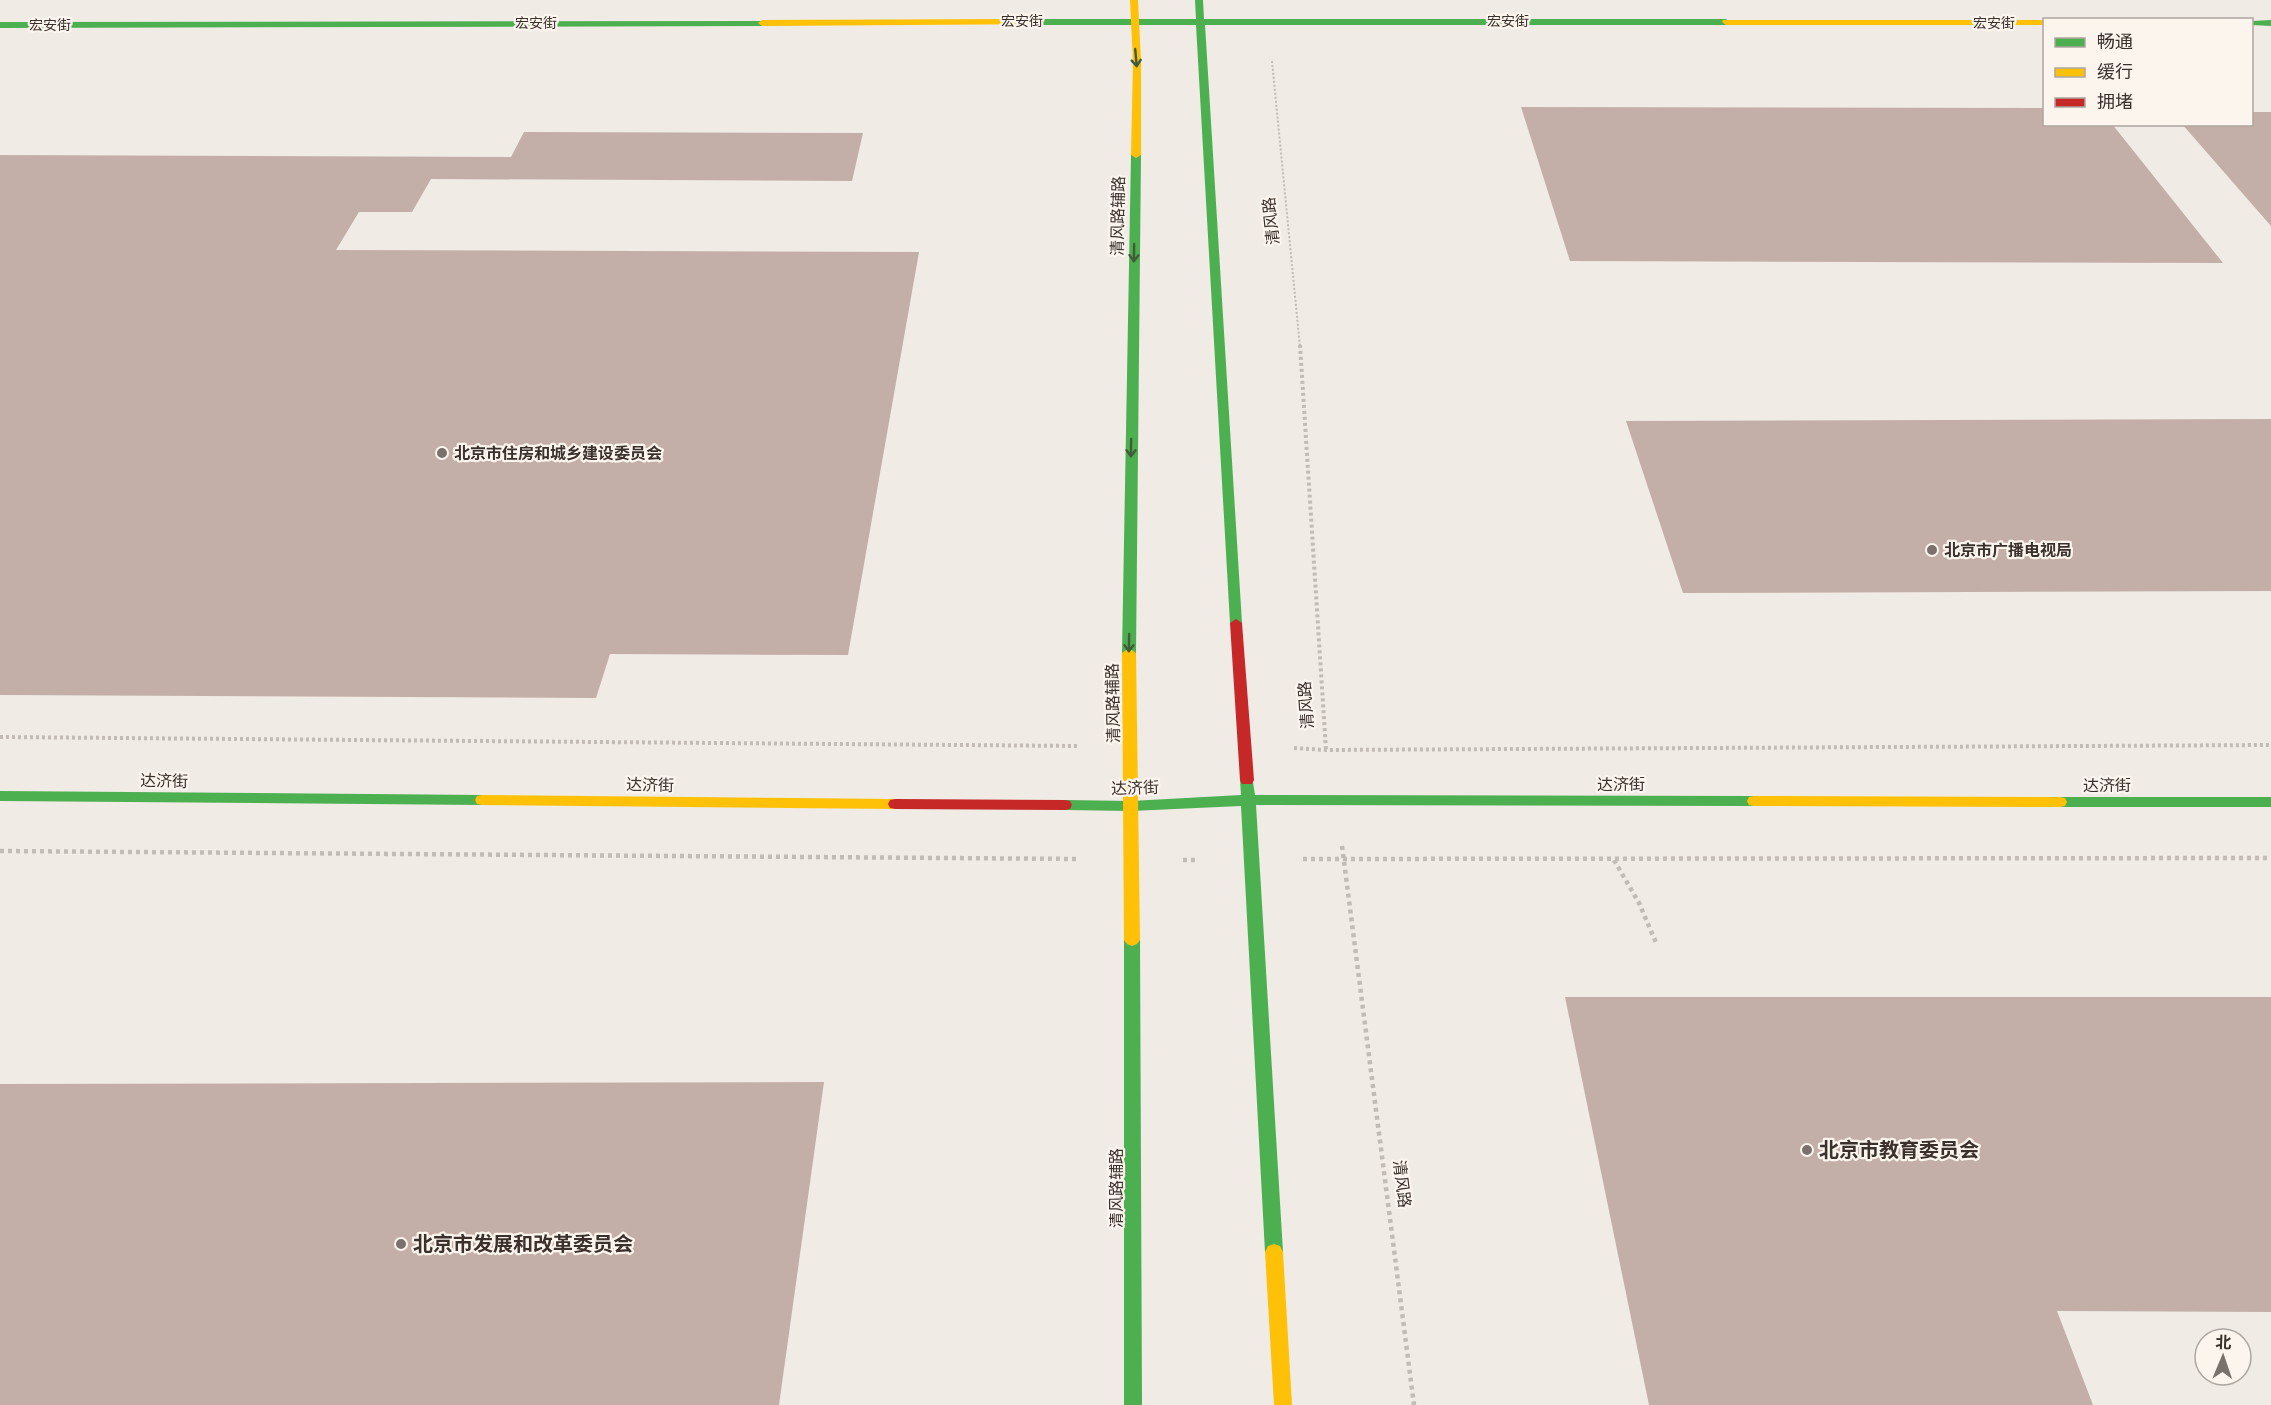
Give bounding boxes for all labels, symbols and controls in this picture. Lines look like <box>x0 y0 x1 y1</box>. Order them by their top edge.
street label: 宏安街 <box>1001 13 1043 30</box>
street label: 宏安街 <box>1487 13 1529 30</box>
street label: 宏安街 <box>515 15 557 32</box>
street label: 宏安街 <box>1973 15 2015 32</box>
street label: 宏安街 <box>29 17 71 34</box>
legend <box>2043 18 2253 126</box>
text: 畅通 <box>2097 31 2133 53</box>
one-way arrow <box>1131 48 1142 68</box>
text: 缓行 <box>2097 61 2133 83</box>
text: 拥堵 <box>2097 91 2133 113</box>
street label: 清风路辅路 <box>1108 176 1128 256</box>
street label: 清风路 <box>1259 196 1283 246</box>
one-way arrow <box>1128 243 1140 263</box>
one-way arrow <box>1126 438 1137 458</box>
place label: 北京市住房和城乡建设委员会 <box>454 444 662 463</box>
marker: 北京市住房和城乡建设委员会 <box>435 446 449 460</box>
place label: 北京市广播电视局 <box>1944 541 2072 560</box>
marker: 北京市广播电视局 <box>1925 543 1939 557</box>
one-way arrow <box>1123 633 1135 653</box>
street label: 清风路辅路 <box>1103 663 1123 743</box>
street label: 清风路 <box>1295 680 1317 730</box>
street label: 达济街 <box>140 771 188 791</box>
street label: 达济街 <box>626 775 674 795</box>
street label: 达济街 <box>1597 775 1645 794</box>
street label: 达济街 <box>2083 776 2131 795</box>
street label: 达济街 <box>1111 778 1159 798</box>
place label: 北京市教育委员会 <box>1819 1138 1979 1162</box>
marker: 北京市教育委员会 <box>1800 1143 1814 1157</box>
street label: 清风路辅路 <box>1107 1148 1126 1228</box>
street label: 清风路 <box>1390 1159 1414 1209</box>
place label: 北京市发展和改革委员会 <box>413 1232 633 1256</box>
marker: 北京市发展和改革委员会 <box>394 1237 408 1251</box>
north arrow <box>2193 1327 2253 1387</box>
text: 北 <box>2215 1333 2232 1352</box>

